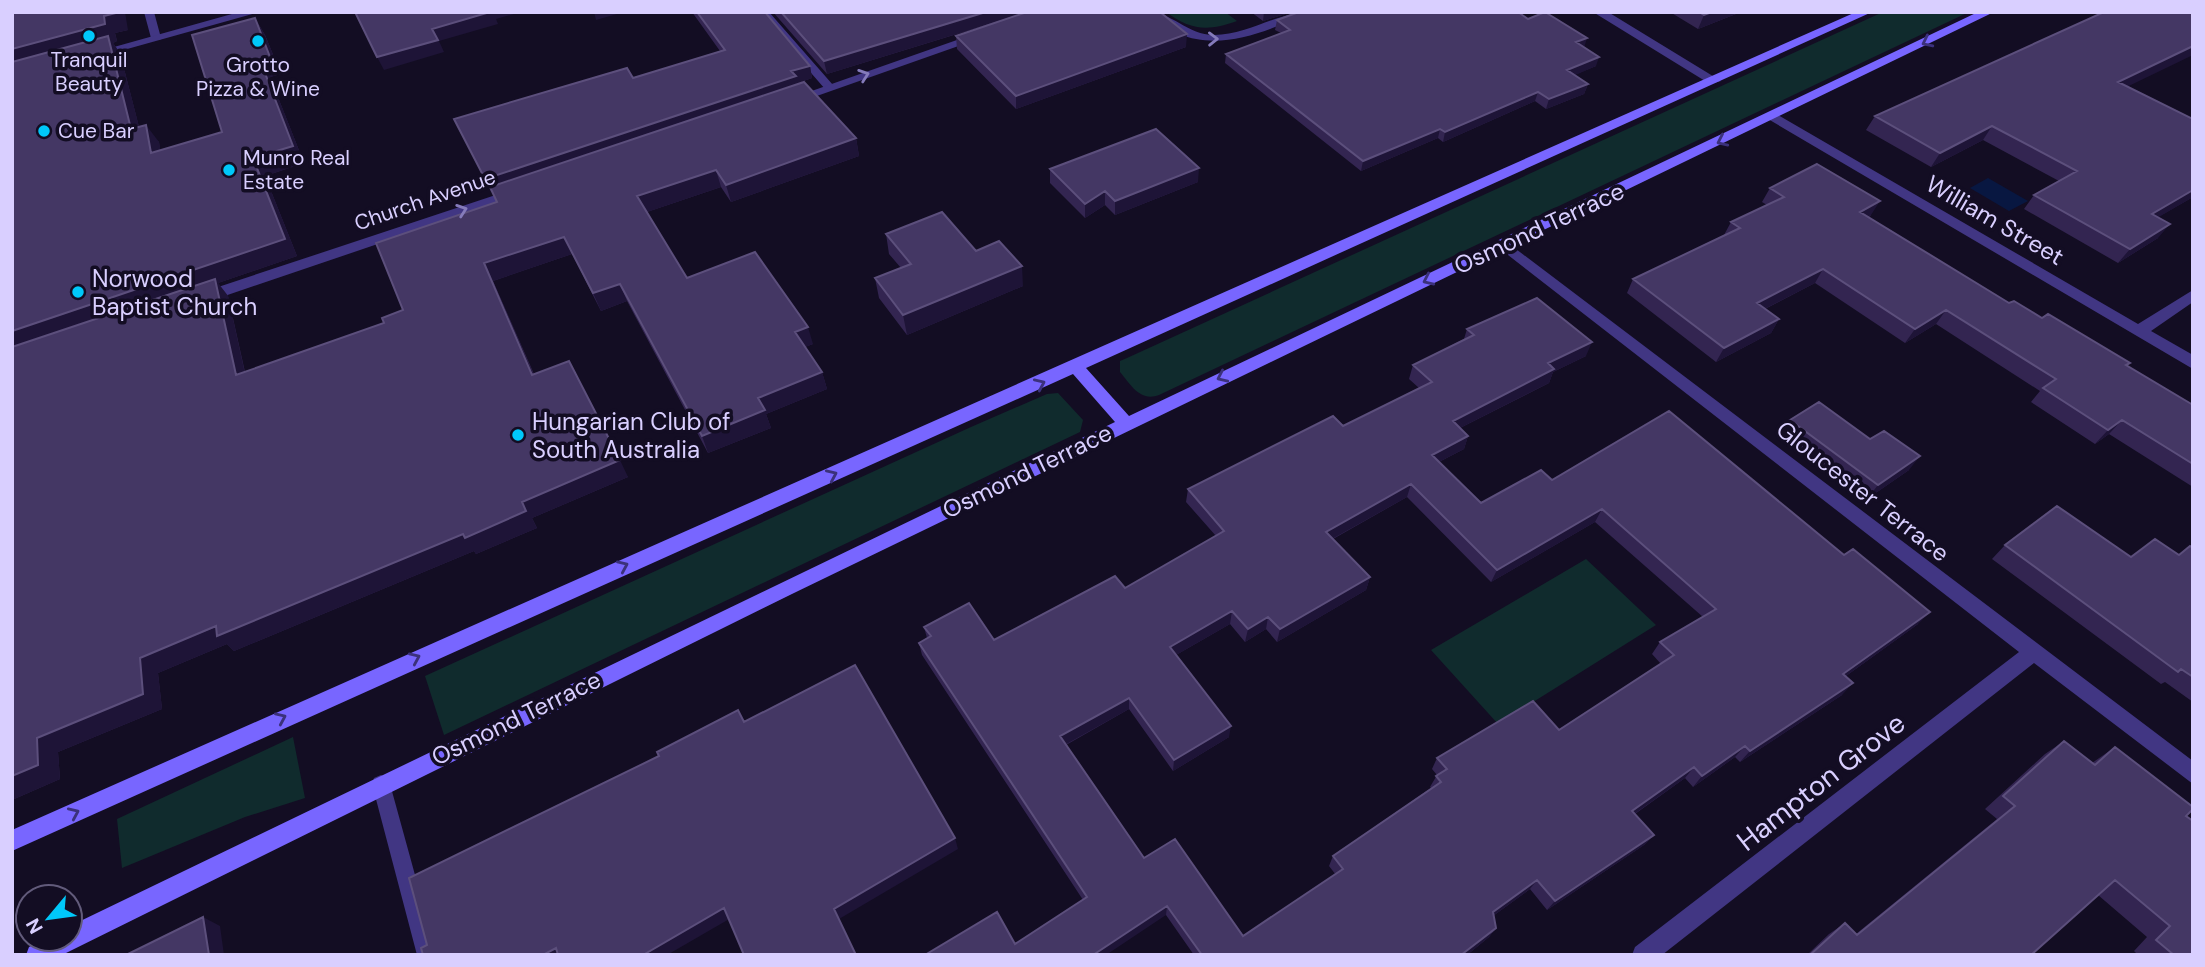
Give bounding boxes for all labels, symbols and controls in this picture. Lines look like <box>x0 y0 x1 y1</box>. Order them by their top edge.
marker: Tranquil Beauty <box>81 28 97 44</box>
one-way arrow <box>1208 32 1219 47</box>
marker: Grotto Pizza & Wine <box>250 33 266 49</box>
one-way arrow <box>1922 33 1934 47</box>
place label: Tranquil Beauty <box>51 46 127 98</box>
place label: Grotto Pizza & Wine <box>196 51 320 103</box>
one-way arrow <box>857 69 869 84</box>
place label: Cue Bar <box>58 117 135 145</box>
marker: Cue Bar <box>36 123 52 139</box>
one-way arrow <box>1717 132 1729 146</box>
place label: Munro Real Estate <box>243 144 350 196</box>
marker: Munro Real Estate <box>221 162 237 178</box>
street label: Church Avenue <box>351 163 499 237</box>
street label: William Street <box>1920 168 2070 272</box>
street label: Osmond Terrace <box>1449 175 1629 281</box>
one-way arrow <box>456 204 468 218</box>
place label: Norwood Baptist Church <box>92 263 257 322</box>
one-way arrow <box>1423 272 1435 286</box>
marker: Norwood Baptist Church <box>70 284 86 300</box>
one-way arrow <box>1217 369 1229 383</box>
one-way arrow <box>1033 378 1045 392</box>
place label: Hungarian Club of South Australia <box>532 406 730 465</box>
street label: Gloucester Terrace <box>1770 414 1956 568</box>
street label: Osmond Terrace <box>937 417 1117 525</box>
marker: Hungarian Club of South Australia <box>510 427 526 443</box>
one-way arrow <box>825 469 837 483</box>
one-way arrow <box>616 560 628 574</box>
one-way arrow <box>408 652 420 666</box>
street label: Osmond Terrace <box>426 664 606 772</box>
street label: Hampton Grove <box>1729 705 1913 859</box>
one-way arrow <box>274 712 287 726</box>
one-way arrow <box>67 807 80 821</box>
north arrow <box>14 883 84 953</box>
text: N <box>20 914 49 938</box>

